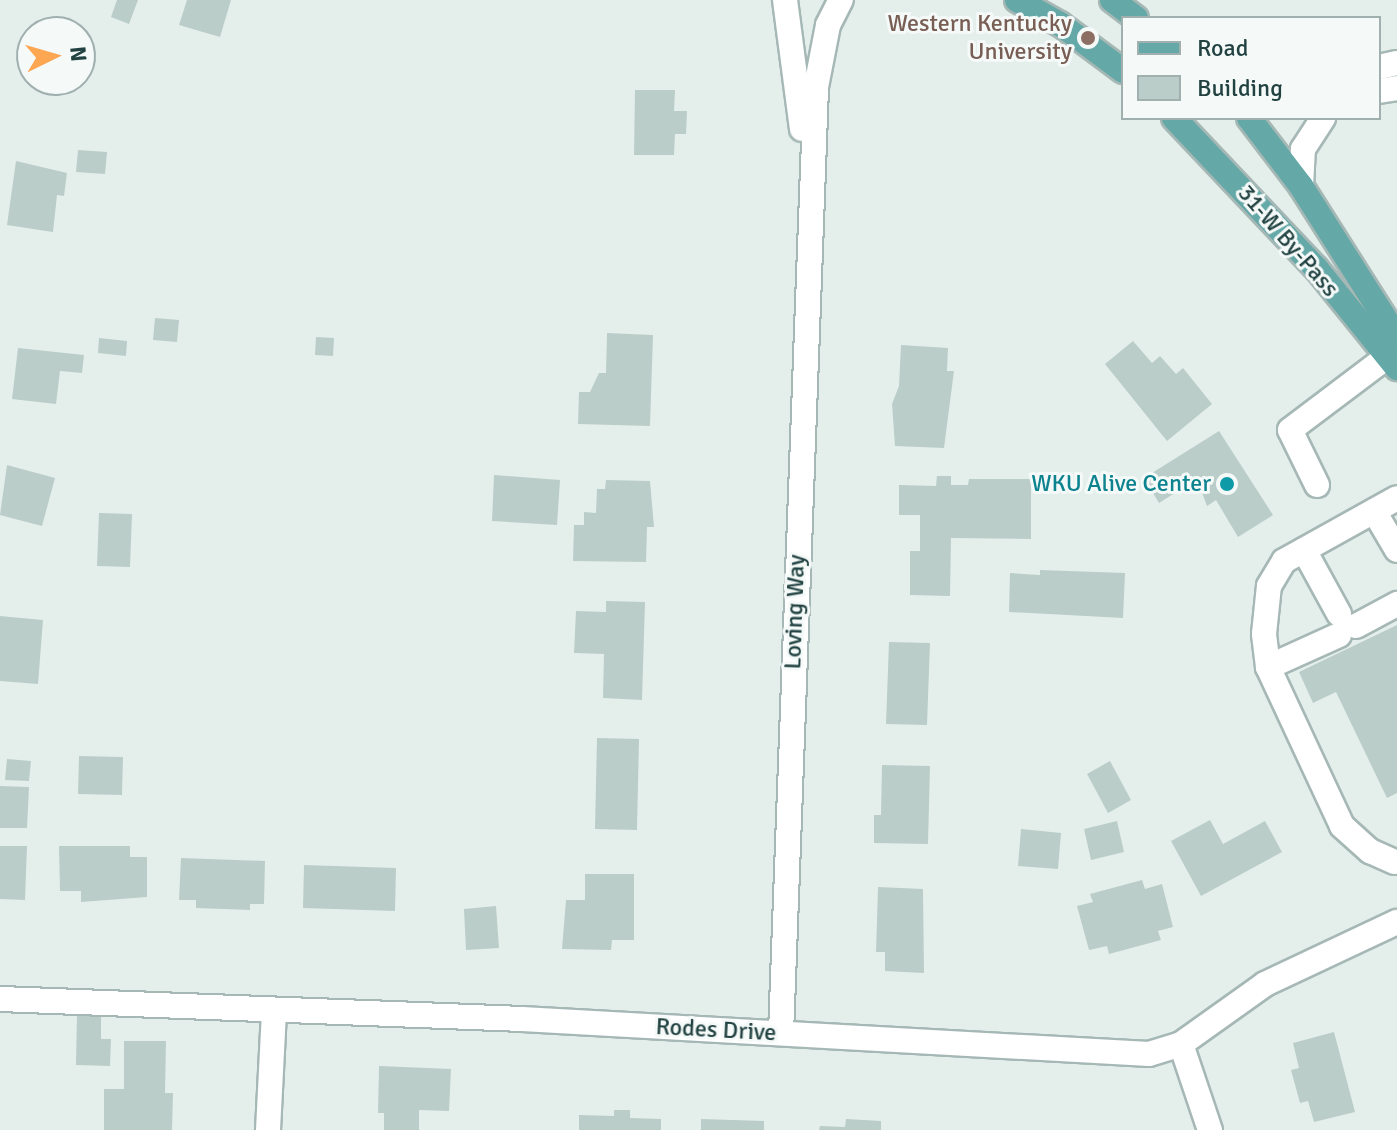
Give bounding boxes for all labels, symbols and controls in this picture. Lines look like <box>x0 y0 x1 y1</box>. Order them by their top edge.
place label: Western Kentucky University <box>888 10 1072 66</box>
north arrow <box>16 16 96 96</box>
legend <box>1121 16 1381 120</box>
marker: Western Kentucky University <box>1079 29 1097 47</box>
text: Road <box>1197 33 1248 63</box>
text: N <box>64 45 93 63</box>
text: Building <box>1197 73 1283 103</box>
street label: 31-W By-Pass <box>1231 179 1345 303</box>
place label: WKU Alive Center <box>1031 470 1211 498</box>
marker: WKU Alive Center <box>1218 475 1236 493</box>
street label: Loving Way <box>779 554 811 670</box>
street label: Rodes Drive <box>655 1012 777 1048</box>

